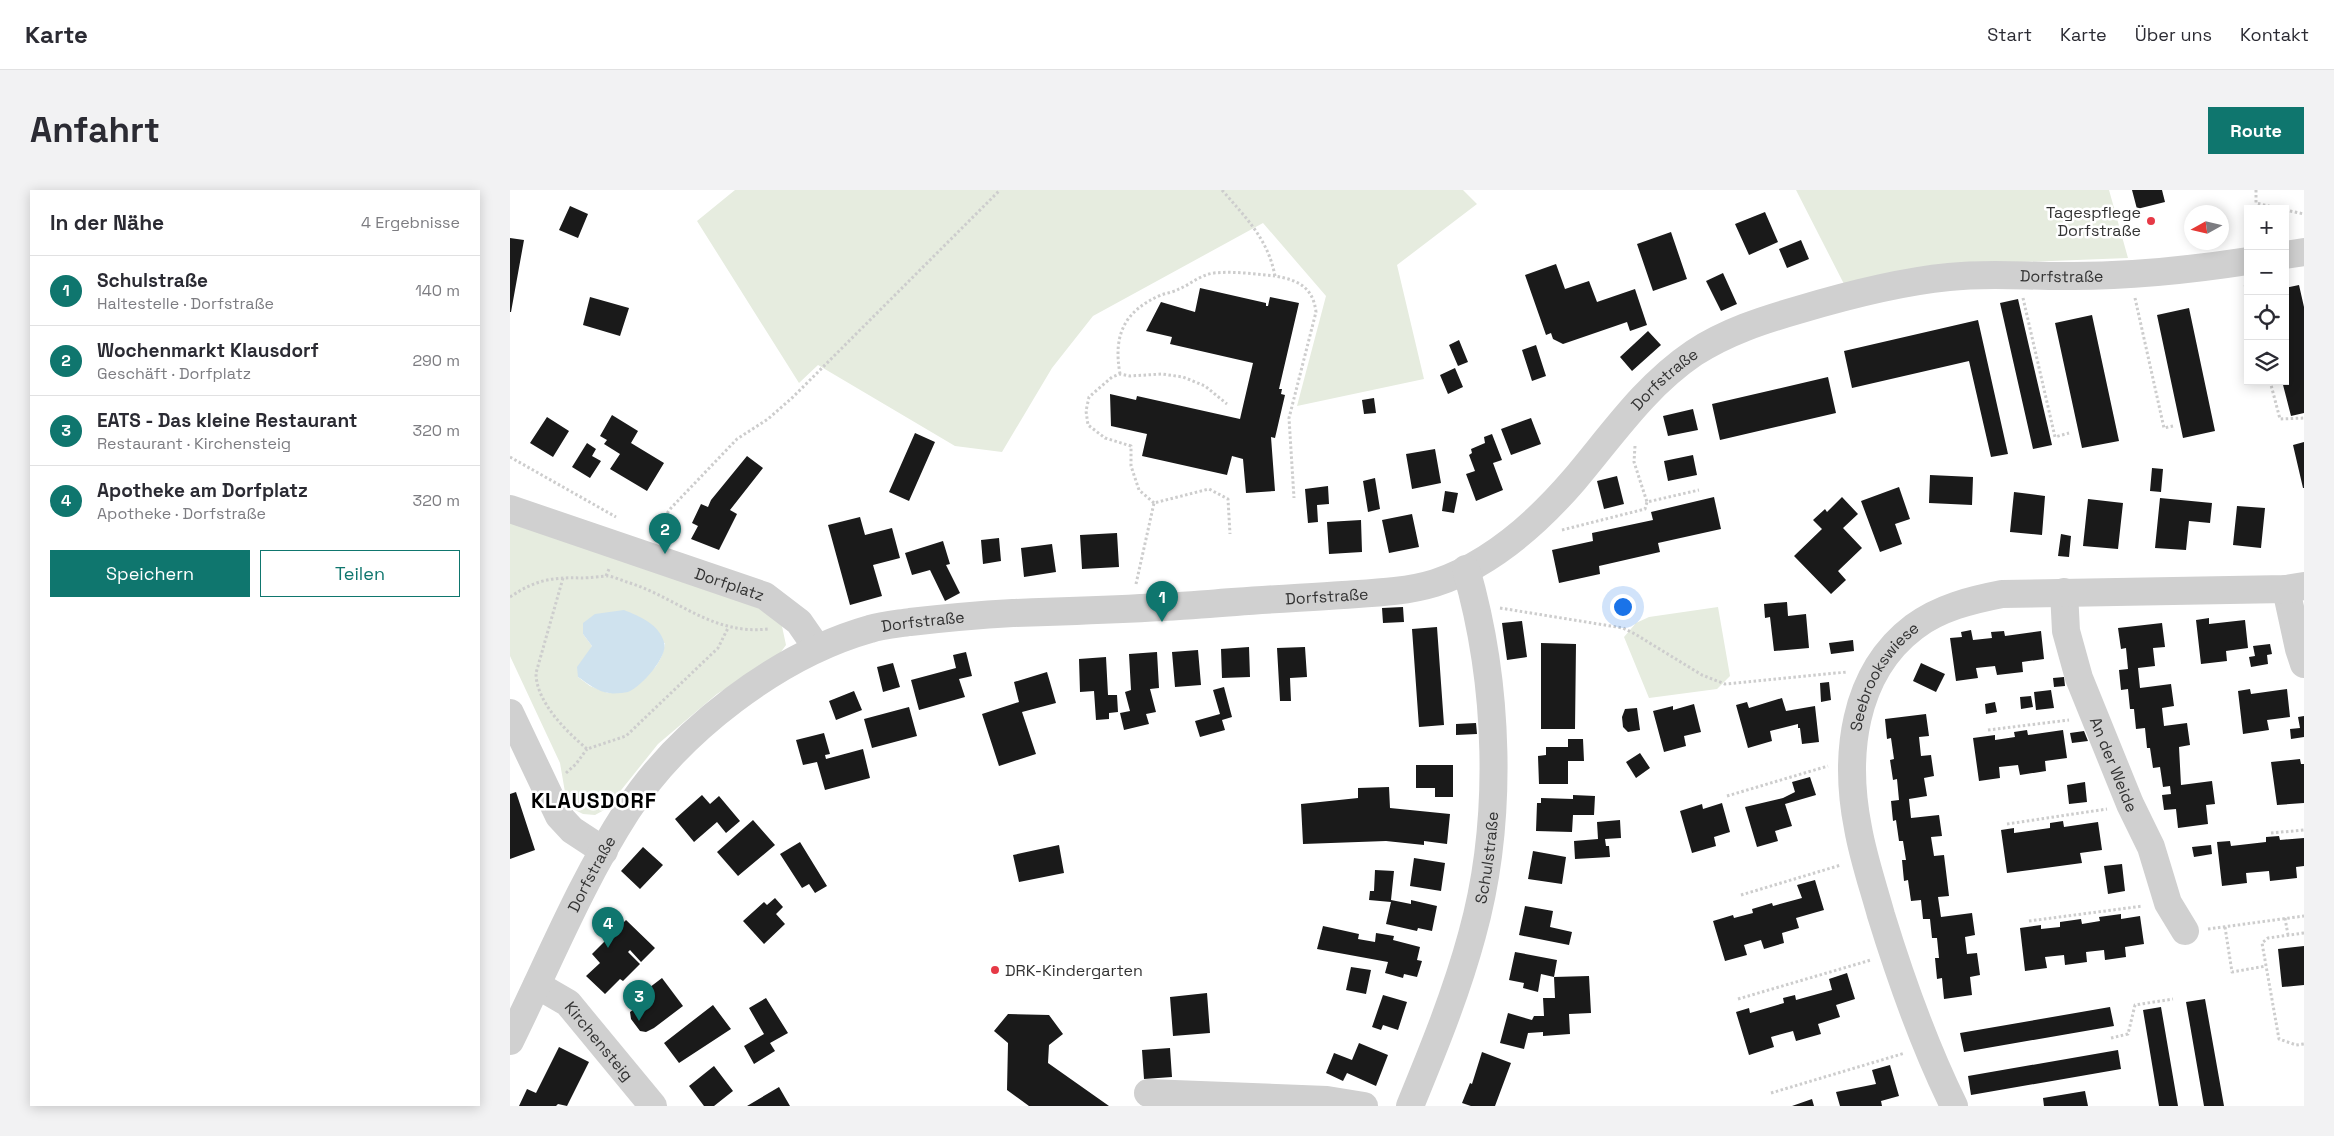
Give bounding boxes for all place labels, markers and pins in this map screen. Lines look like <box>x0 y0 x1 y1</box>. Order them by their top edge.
place label: Tagespflege Dorfstraße <box>2046 202 2141 241</box>
marker: Tagespflege Dorfstraße <box>2145 215 2157 227</box>
pin: 2 <box>649 513 681 554</box>
pin: 1 <box>1146 581 1178 622</box>
pin: 4 <box>592 907 624 948</box>
place label: DRK-Kindergarten <box>1005 960 1143 981</box>
marker: DRK-Kindergarten <box>989 964 1001 976</box>
pin: 3 <box>623 980 655 1021</box>

